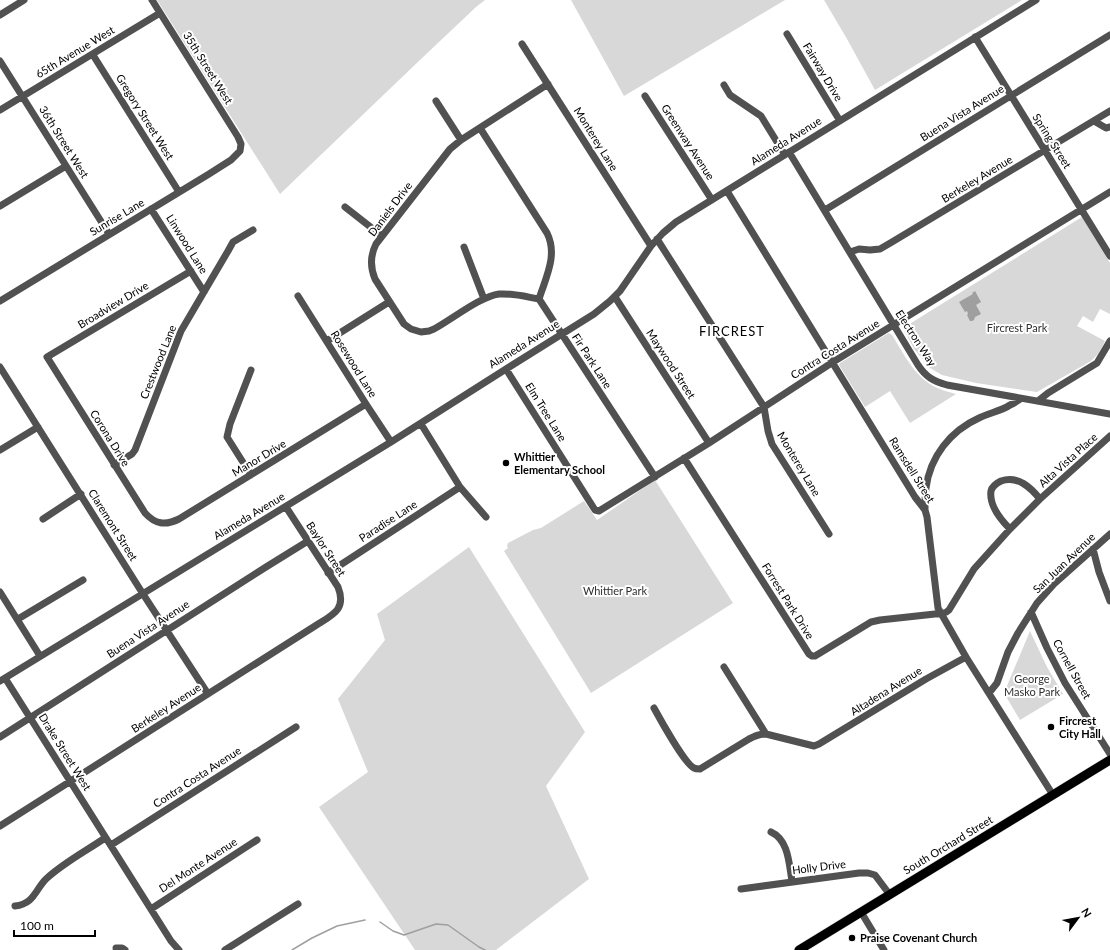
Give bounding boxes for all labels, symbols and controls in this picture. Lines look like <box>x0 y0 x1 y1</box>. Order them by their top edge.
street label: 65th Avenue West <box>33 23 117 80</box>
street label: 35th Street West <box>181 29 236 106</box>
street label: Fairway Drive <box>801 40 846 103</box>
street label: Gregory Street West <box>114 72 177 162</box>
street label: Buena Vista Avenue <box>918 82 1006 144</box>
street label: Greenway Avenue <box>659 101 718 182</box>
street label: 36th Street West <box>37 103 92 180</box>
street label: Monterey Lane <box>572 104 621 173</box>
street label: Spring Street <box>1030 111 1074 171</box>
street label: Alameda Avenue <box>748 114 824 168</box>
street label: Berkeley Avenue <box>939 152 1015 205</box>
street label: Daniels Drive <box>365 179 414 238</box>
street label: Sunrise Lane <box>87 195 146 238</box>
street label: Linwood Lane <box>164 212 211 276</box>
street label: Broadview Drive <box>75 278 151 331</box>
street label: Electron Way <box>893 307 940 369</box>
street label: Contra Costa Avenue <box>788 316 882 381</box>
street label: Alameda Avenue <box>486 317 562 371</box>
park label: Fircrest Park <box>987 321 1048 334</box>
street label: Crestwood Lane <box>137 323 178 401</box>
district label: FIRCREST <box>699 323 765 339</box>
street label: Maywood Street <box>644 327 699 401</box>
street label: Rosewood Lane <box>329 328 380 400</box>
street label: Fir Park Lane <box>570 331 615 391</box>
street label: Elm Tree Lane <box>523 380 570 444</box>
street label: Corona Drive <box>88 407 133 469</box>
street label: Monterey Lane <box>775 429 824 498</box>
street label: Alta Vista Place <box>1036 430 1100 489</box>
street label: Ramsdell Street <box>887 434 938 505</box>
street label: Manor Drive <box>229 436 288 479</box>
place label: Whittier Elementary School <box>514 450 605 476</box>
marker: Whittier Elementary School <box>501 458 511 468</box>
street label: Claremont Street <box>86 486 141 563</box>
street label: Alameda Avenue <box>211 489 287 542</box>
street label: Paradise Lane <box>356 497 419 544</box>
street label: Baylor Street <box>304 519 349 578</box>
street label: San Juan Avenue <box>1030 530 1097 595</box>
street label: Forrest Park Drive <box>760 560 817 641</box>
park label: Whittier Park <box>583 584 648 597</box>
street label: Buena Vista Avenue <box>104 597 192 660</box>
street label: Cornell Street <box>1051 637 1094 701</box>
street label: Altadena Avenue <box>848 663 924 718</box>
park label: George Masko Park <box>1004 672 1060 698</box>
street label: Berkeley Avenue <box>128 680 203 735</box>
street label: Drake Street West <box>36 711 94 793</box>
place label: Fircrest City Hall <box>1059 714 1101 740</box>
marker: Fircrest City Hall <box>1046 722 1056 732</box>
street label: Contra Costa Avenue <box>150 743 243 810</box>
street label: South Orchard Street <box>901 813 995 876</box>
street label: Del Monte Avenue <box>156 834 239 895</box>
street label: Holly Drive <box>791 857 847 876</box>
north arrow <box>1058 898 1098 938</box>
text: N <box>1079 905 1095 919</box>
scale bar <box>14 912 95 938</box>
text: 100 m <box>20 918 54 933</box>
place label: Praise Covenant Church <box>860 931 977 944</box>
marker: Praise Covenant Church <box>847 933 857 943</box>

